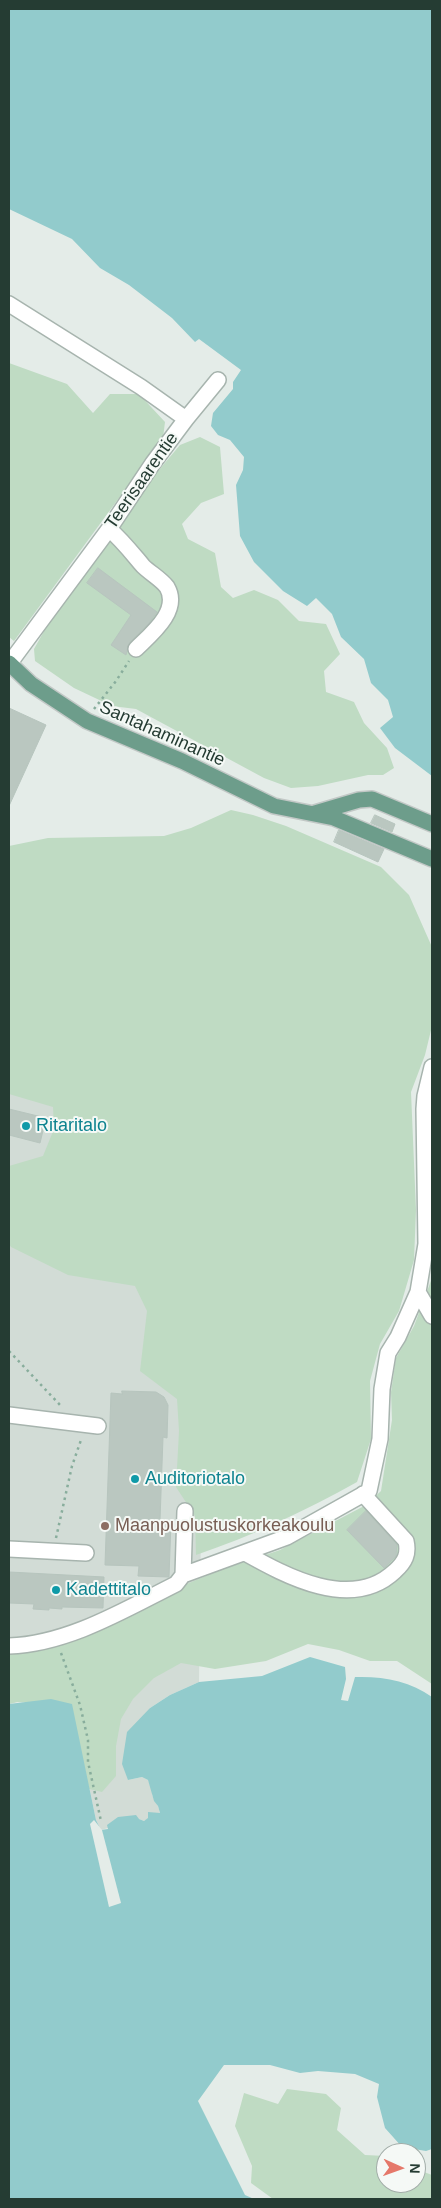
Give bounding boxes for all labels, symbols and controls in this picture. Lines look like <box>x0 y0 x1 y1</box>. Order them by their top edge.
street label: Teerisaarentie <box>101 428 183 534</box>
street label: Santahaminantie <box>96 697 228 771</box>
place label: Ritaritalo <box>36 1115 107 1137</box>
marker: Ritaritalo <box>20 1120 32 1132</box>
place label: Auditoriotalo <box>145 1468 245 1490</box>
marker: Auditoriotalo <box>129 1473 141 1485</box>
place label: Maanpuolustuskorkeakoulu <box>115 1515 334 1537</box>
marker: Maanpuolustuskorkeakoulu <box>99 1520 111 1532</box>
place label: Kadettitalo <box>66 1579 151 1601</box>
marker: Kadettitalo <box>50 1584 62 1596</box>
north arrow <box>376 2143 426 2193</box>
text: N <box>407 2163 423 2174</box>

